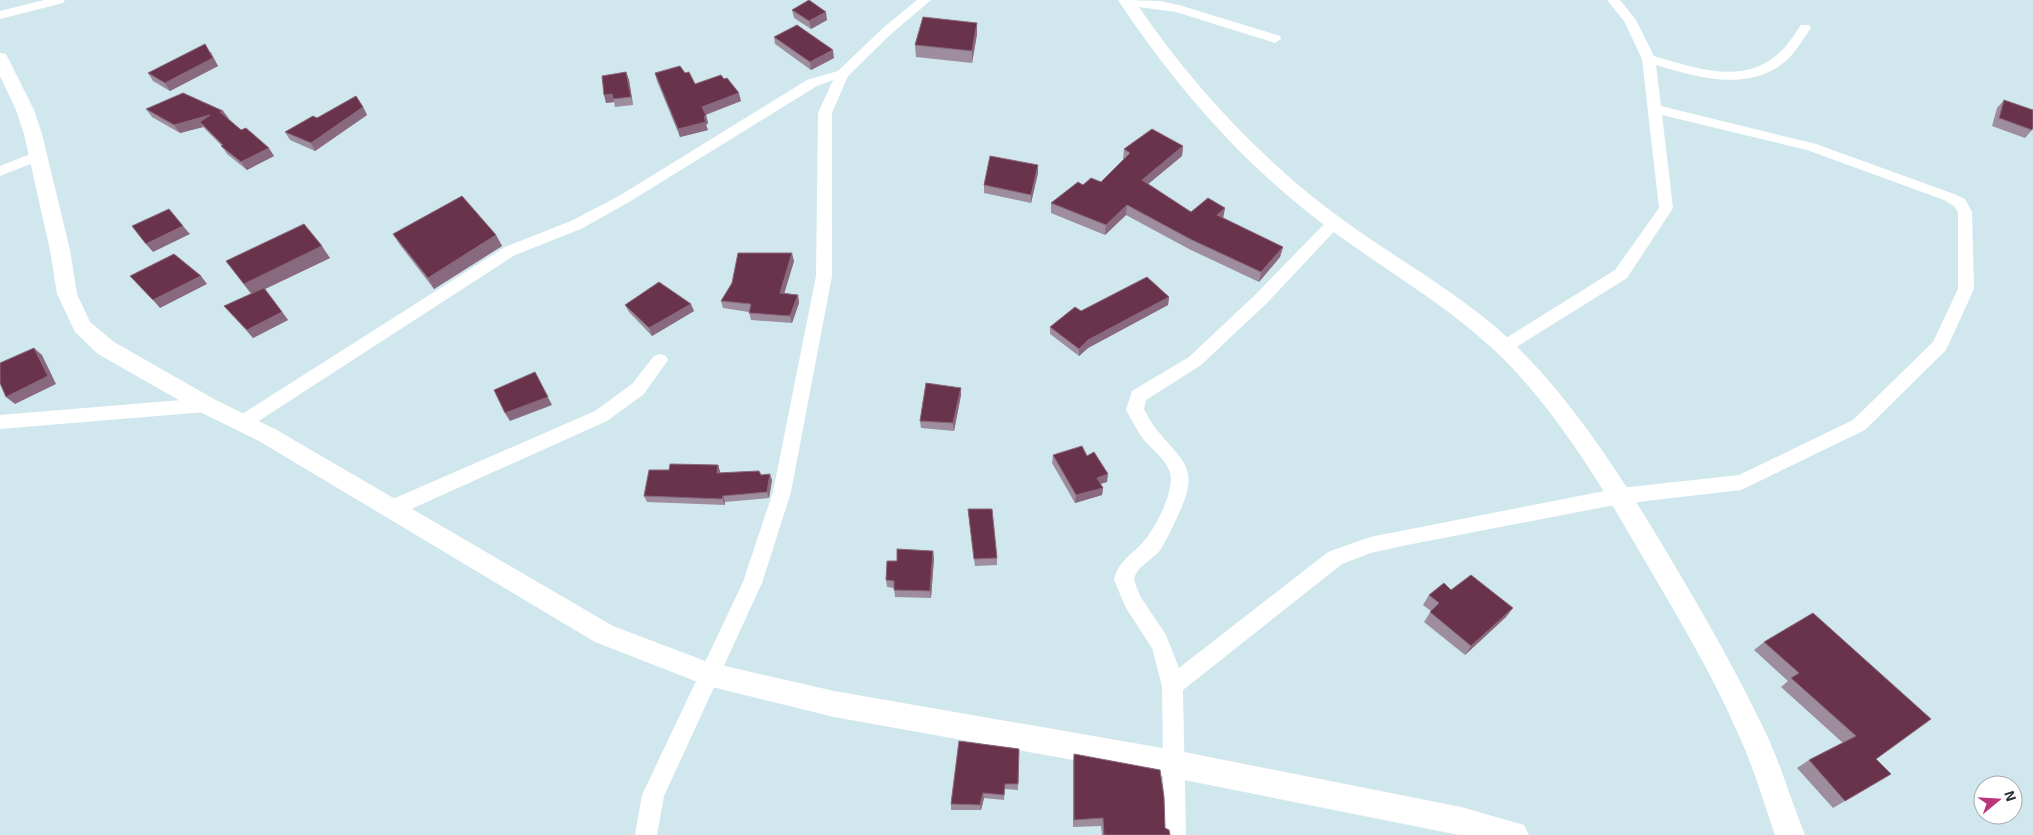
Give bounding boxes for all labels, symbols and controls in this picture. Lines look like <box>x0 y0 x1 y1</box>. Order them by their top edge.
north arrow <box>1973 775 2023 825</box>
text: N <box>2001 788 2020 803</box>

